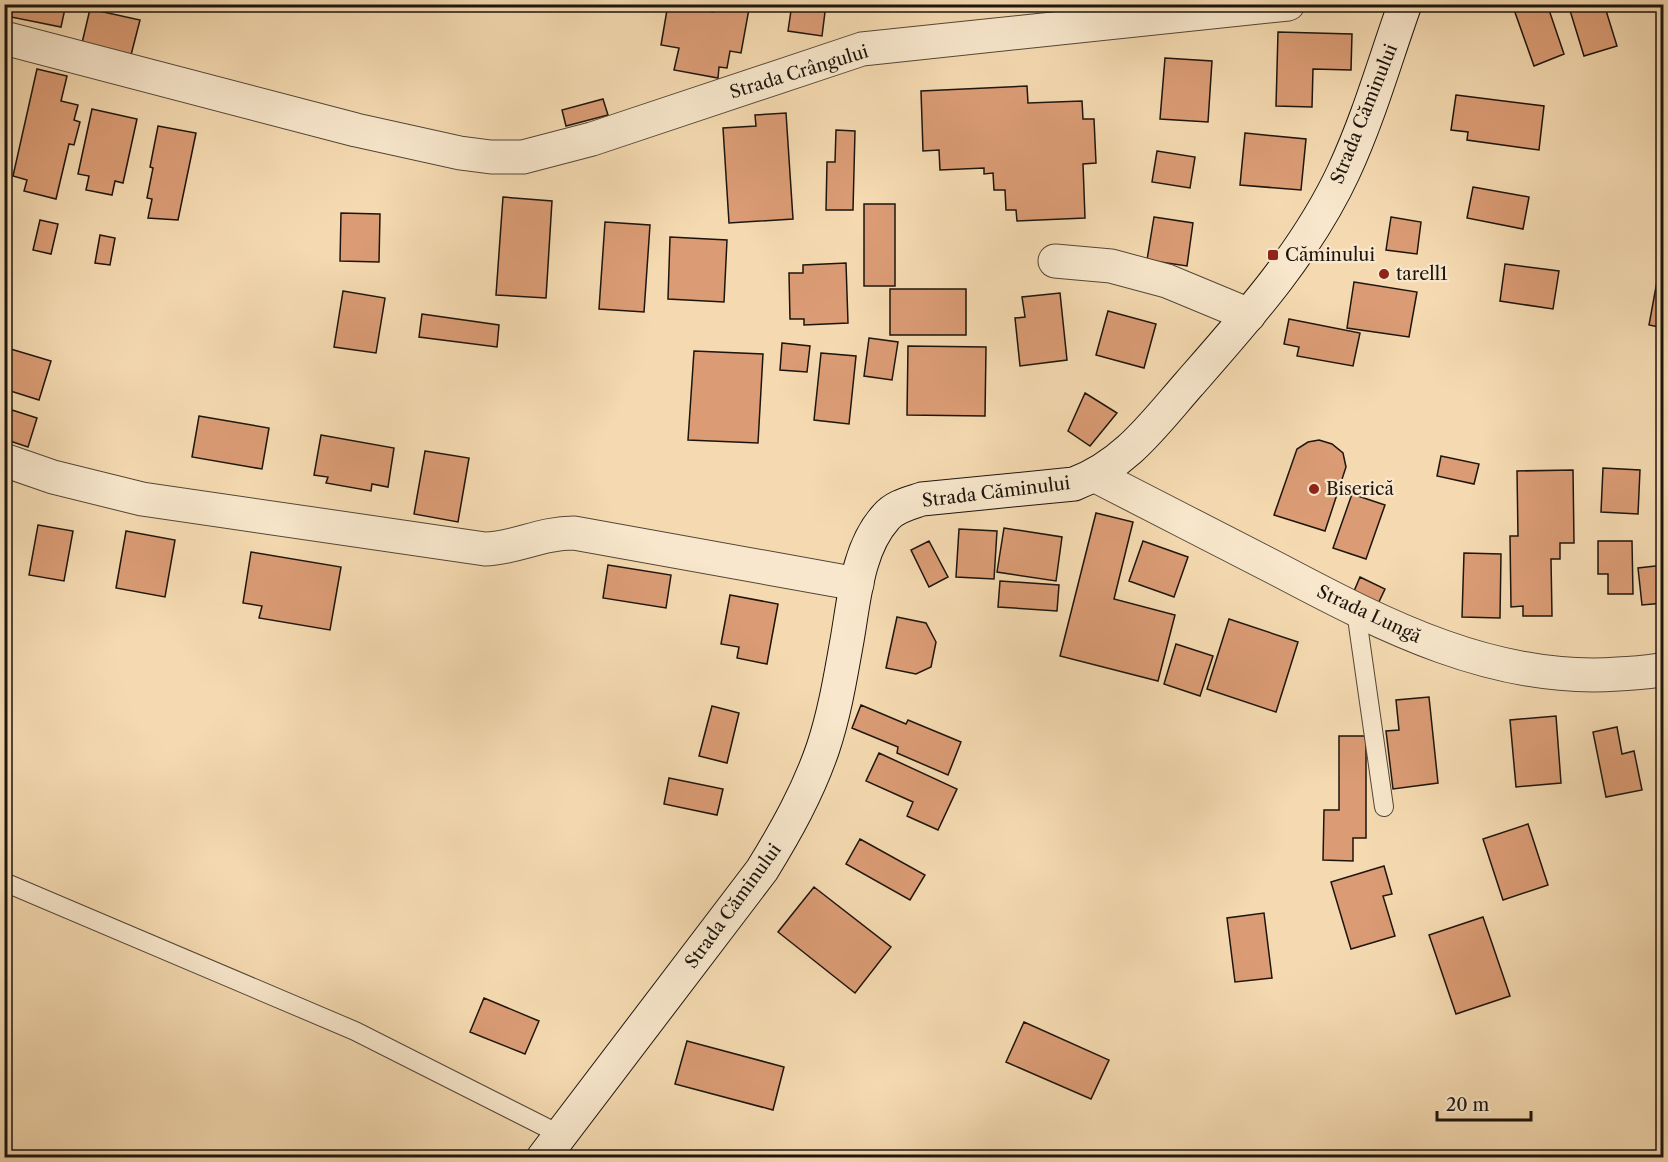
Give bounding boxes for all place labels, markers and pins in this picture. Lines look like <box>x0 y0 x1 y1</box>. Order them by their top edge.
place label: Căminului <box>1285 244 1375 266</box>
marker: Căminului <box>1266 248 1280 262</box>
place label: tarell1 <box>1396 263 1448 285</box>
marker: tarell1 <box>1377 267 1391 281</box>
place label: Biserică <box>1326 478 1394 500</box>
marker: Biserică <box>1307 482 1321 496</box>

